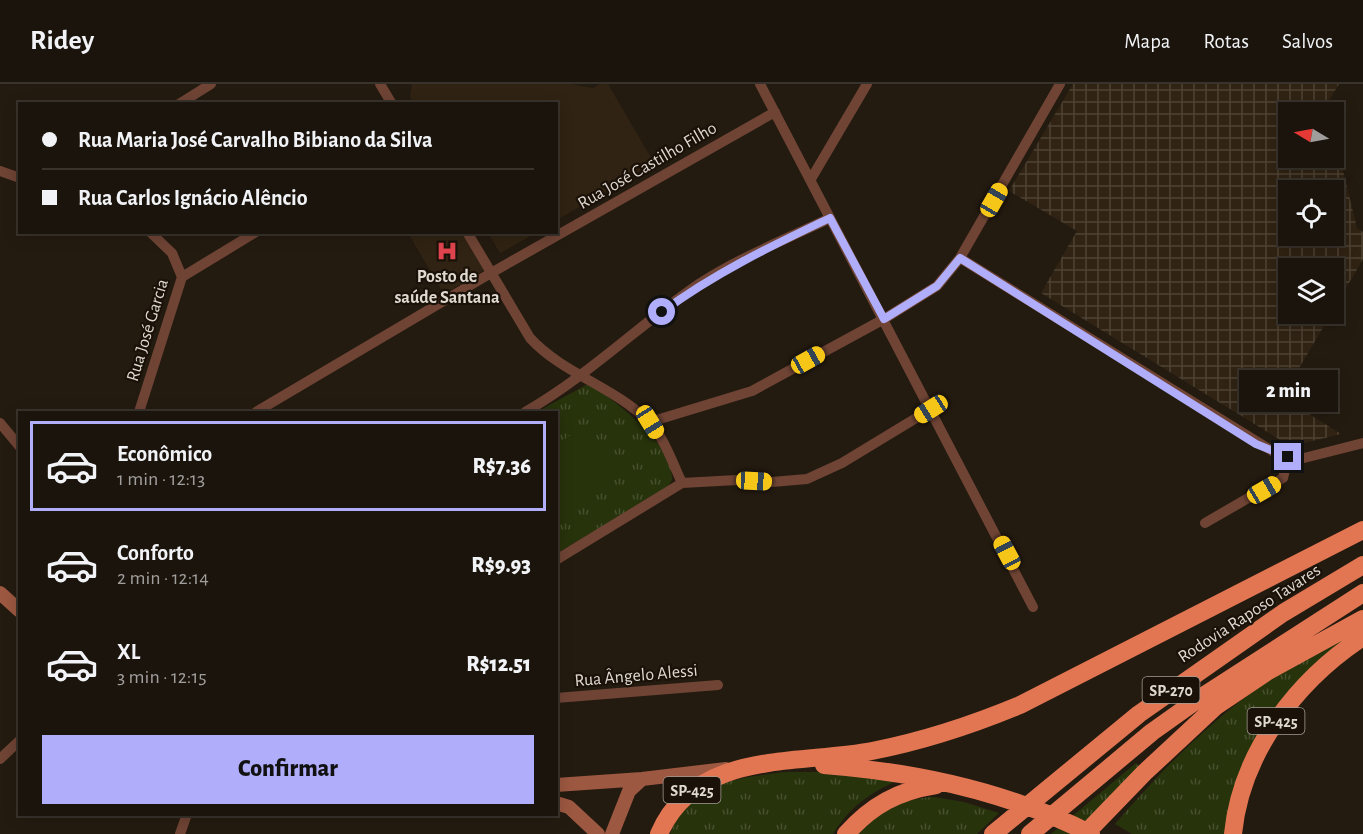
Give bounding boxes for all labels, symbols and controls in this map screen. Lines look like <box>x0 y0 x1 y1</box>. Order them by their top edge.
text: Ridey <box>30 27 94 55</box>
text: Mapa <box>1124 31 1171 52</box>
text: Rotas <box>1204 31 1249 52</box>
text: Salvos <box>1282 31 1333 52</box>
north arrow <box>1278 102 1344 168</box>
map controls <box>1278 102 1344 324</box>
street label: Rua José Castilho Filho <box>575 119 720 213</box>
text: Rua Maria José Carvalho Bibiano da Silva <box>78 129 433 151</box>
car <box>977 180 1011 220</box>
button: locate <box>1278 180 1344 246</box>
text: Rua Carlos Ignácio Alêncio <box>78 187 308 209</box>
hospital icon: Posto de saúde Santana <box>435 239 459 263</box>
button: layers <box>1278 258 1344 324</box>
place label: Posto de saúde Santana <box>394 268 500 307</box>
street label: Rua José Garcia <box>124 277 172 384</box>
route start <box>648 298 675 325</box>
car <box>788 343 828 377</box>
callout: 2 min <box>1238 370 1338 412</box>
text: 2 min <box>1266 381 1311 401</box>
car <box>911 392 951 426</box>
car <box>633 402 667 442</box>
icon: car <box>45 439 99 493</box>
text: Econômico <box>117 443 212 465</box>
route end <box>1274 443 1301 470</box>
text: R$7.36 <box>472 455 531 477</box>
text: 1 min · 12:13 <box>117 469 205 489</box>
car <box>736 471 772 491</box>
car <box>1244 473 1284 507</box>
car <box>991 533 1023 573</box>
icon: car <box>45 538 99 592</box>
text: Conforto <box>117 542 194 564</box>
text: R$9.93 <box>471 554 531 576</box>
street label: Rodovia Raposo Tavares <box>1175 561 1324 667</box>
text: 2 min · 12:14 <box>117 568 209 588</box>
icon: car <box>45 637 99 691</box>
text: XL <box>117 641 140 663</box>
text: R$12.51 <box>466 653 531 675</box>
street label: Rua Ângelo Alessi <box>573 659 699 690</box>
text: 3 min · 12:15 <box>117 667 207 687</box>
road number: SP-270 <box>1142 677 1200 703</box>
road number: SP-425 <box>1248 708 1304 734</box>
button: Confirmar <box>42 735 534 804</box>
road number: SP-425 <box>664 777 720 803</box>

